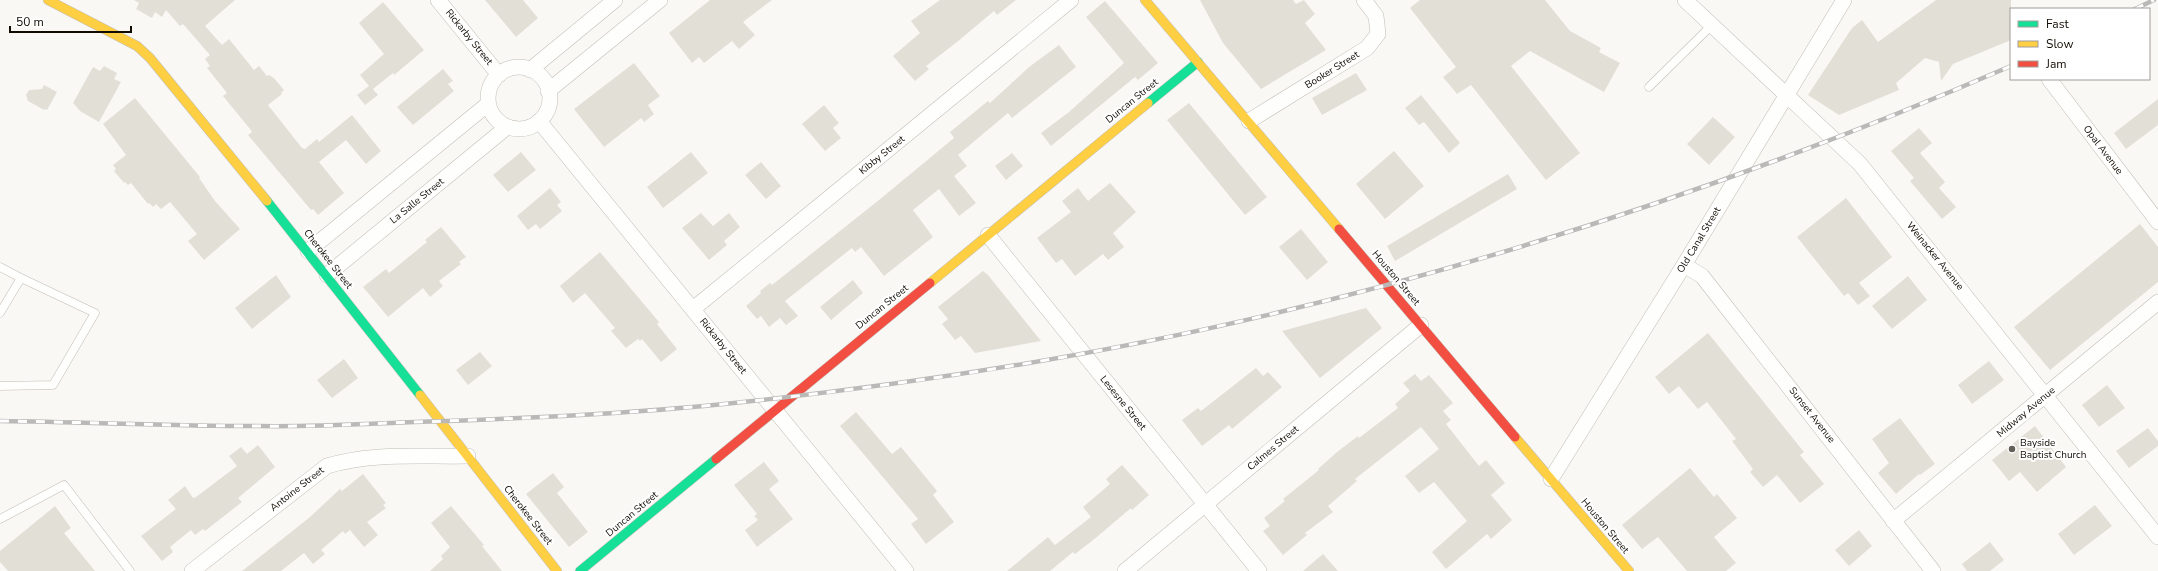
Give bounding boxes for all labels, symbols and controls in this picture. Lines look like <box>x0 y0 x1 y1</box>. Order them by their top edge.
street label: Rickarby Street <box>442 6 496 68</box>
scale bar <box>10 8 131 34</box>
legend <box>2010 8 2150 80</box>
text: 50 m <box>16 14 44 30</box>
text: Fast <box>2046 16 2069 32</box>
text: Slow <box>2046 36 2074 52</box>
street label: Booker Street <box>1302 48 1362 92</box>
text: Jam <box>2045 56 2067 72</box>
street label: Duncan Street <box>1103 75 1162 127</box>
street label: Opal Avenue <box>2080 122 2126 178</box>
street label: Kibby Street <box>856 132 908 178</box>
street label: La Salle Street <box>387 175 447 227</box>
street label: Old Canal Street <box>1674 204 1724 276</box>
street label: Weinacker Avenue <box>1903 219 1967 293</box>
street label: Cherokee Street <box>300 226 356 292</box>
street label: Houston Street <box>1369 247 1424 309</box>
street label: Duncan Street <box>853 281 912 333</box>
street label: Rickarby Street <box>696 315 750 377</box>
street label: Lesesne Street <box>1097 373 1150 434</box>
street label: Midway Avenue <box>1994 383 2058 441</box>
street label: Sunset Avenue <box>1786 384 1838 446</box>
street label: Calmes Street <box>1244 422 1302 474</box>
place label: Bayside Baptist Church <box>2020 436 2086 462</box>
marker: Bayside Baptist Church <box>2007 444 2017 454</box>
street label: Antoine Street <box>267 463 327 515</box>
street label: Cherokee Street <box>500 482 556 548</box>
street label: Duncan Street <box>603 488 661 540</box>
street label: Houston Street <box>1578 495 1633 557</box>

